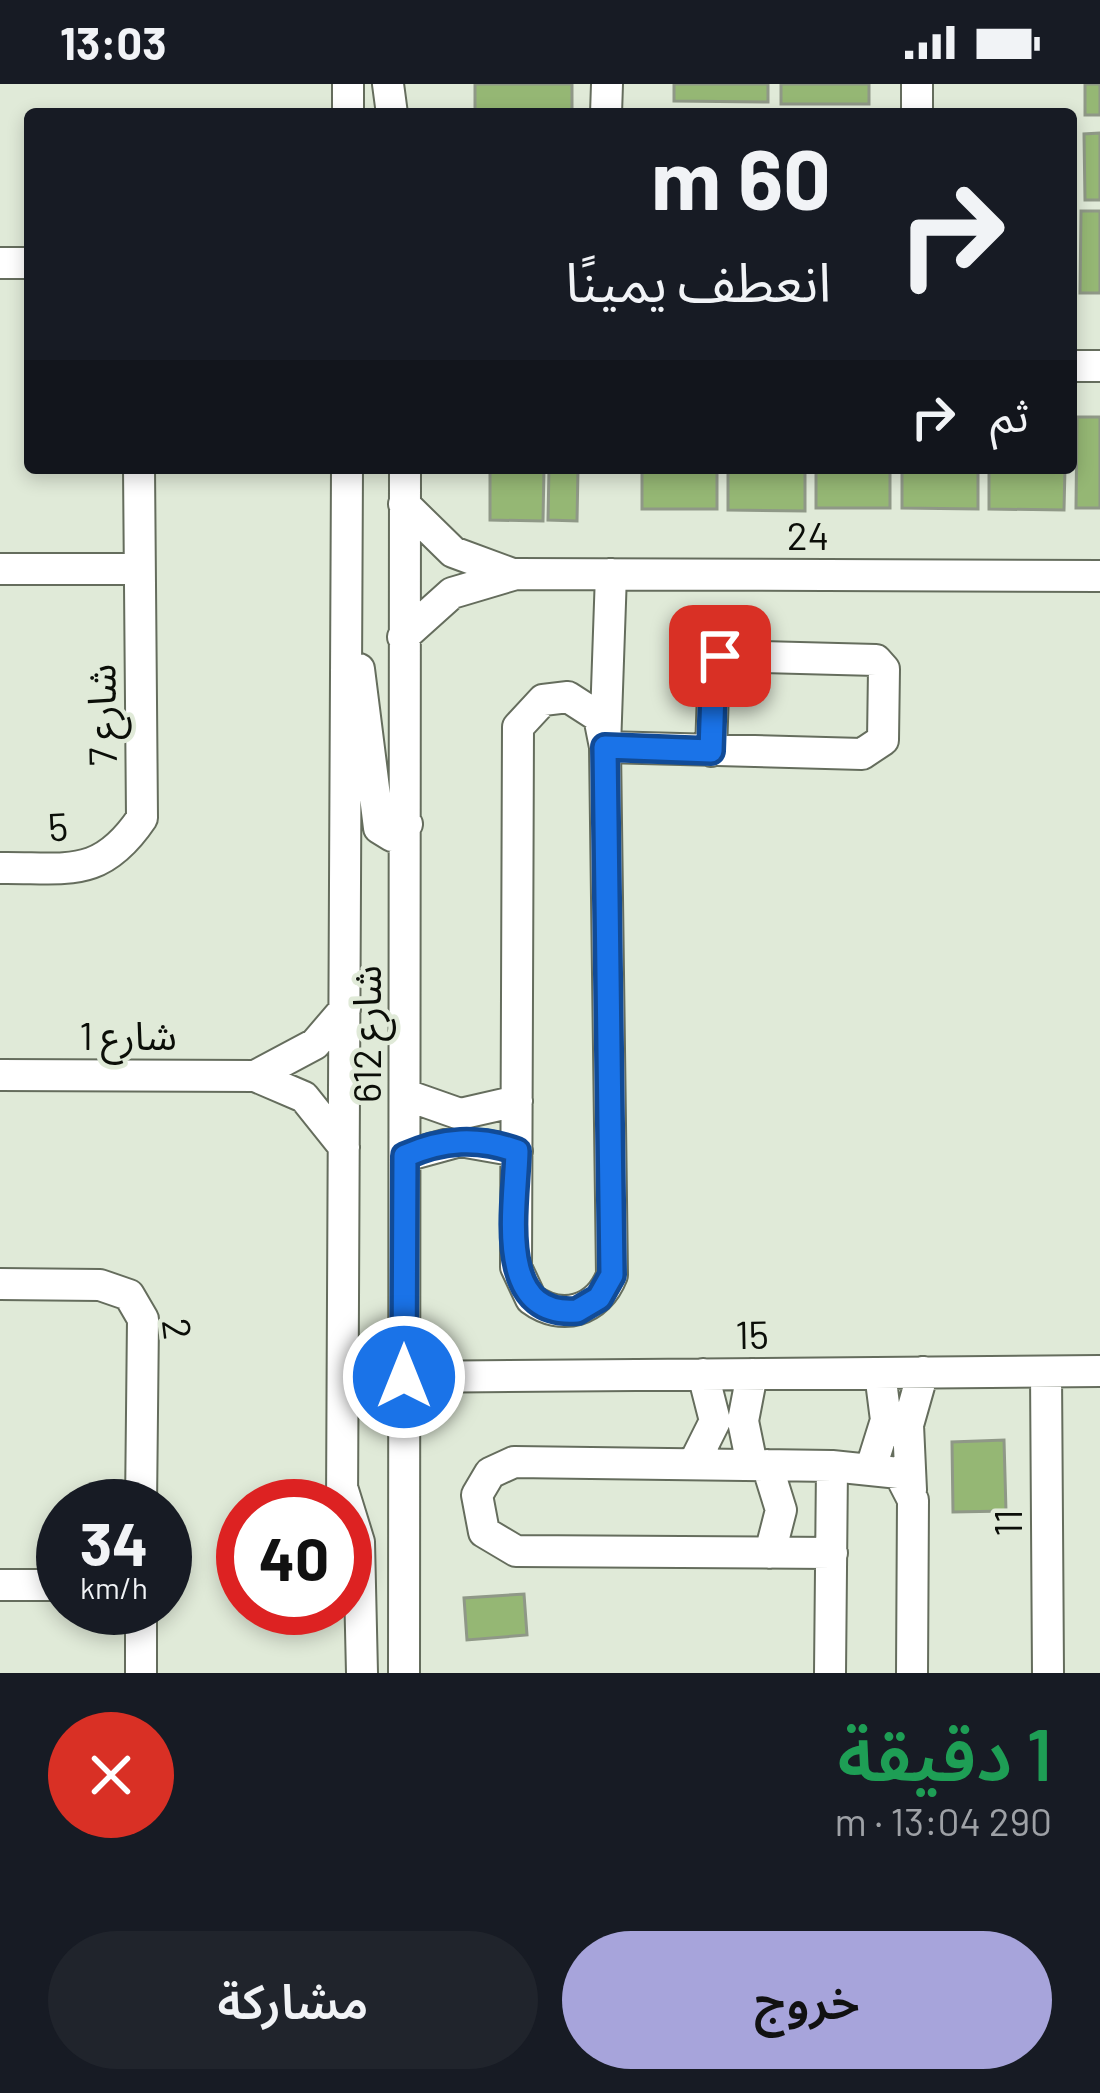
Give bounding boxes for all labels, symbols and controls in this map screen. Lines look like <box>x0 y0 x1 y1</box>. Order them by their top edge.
text: 13:03 <box>60 15 167 69</box>
text: 60 m <box>651 126 831 227</box>
icon: right <box>873 156 1029 312</box>
text: انعطف يمينًا <box>565 248 831 313</box>
icon: right <box>900 384 966 450</box>
text: ثم <box>990 387 1029 441</box>
street label: 24 <box>787 511 829 558</box>
pin <box>669 605 771 707</box>
icon: arrive <box>687 623 753 689</box>
street label: شارع 7 <box>76 663 132 767</box>
street label: 5 <box>47 802 69 849</box>
street label: شارع 612 <box>342 965 396 1103</box>
street label: شارع 1 <box>79 1011 177 1065</box>
street label: 15 <box>735 1310 769 1357</box>
position arrow <box>341 1314 467 1440</box>
street label: 2 <box>154 1316 203 1342</box>
speed limit sign: 40 <box>216 1479 372 1635</box>
text: 34 <box>80 1506 148 1578</box>
street label: 11 <box>983 1509 1030 1537</box>
text: km/h <box>80 1569 148 1605</box>
text: 1 دقيقة <box>838 1709 1052 1795</box>
button: close <box>48 1712 174 1838</box>
text: 290 m · 13:04 <box>834 1797 1052 1844</box>
button: مشاركة <box>48 1931 538 2069</box>
button: خروج <box>562 1931 1052 2069</box>

